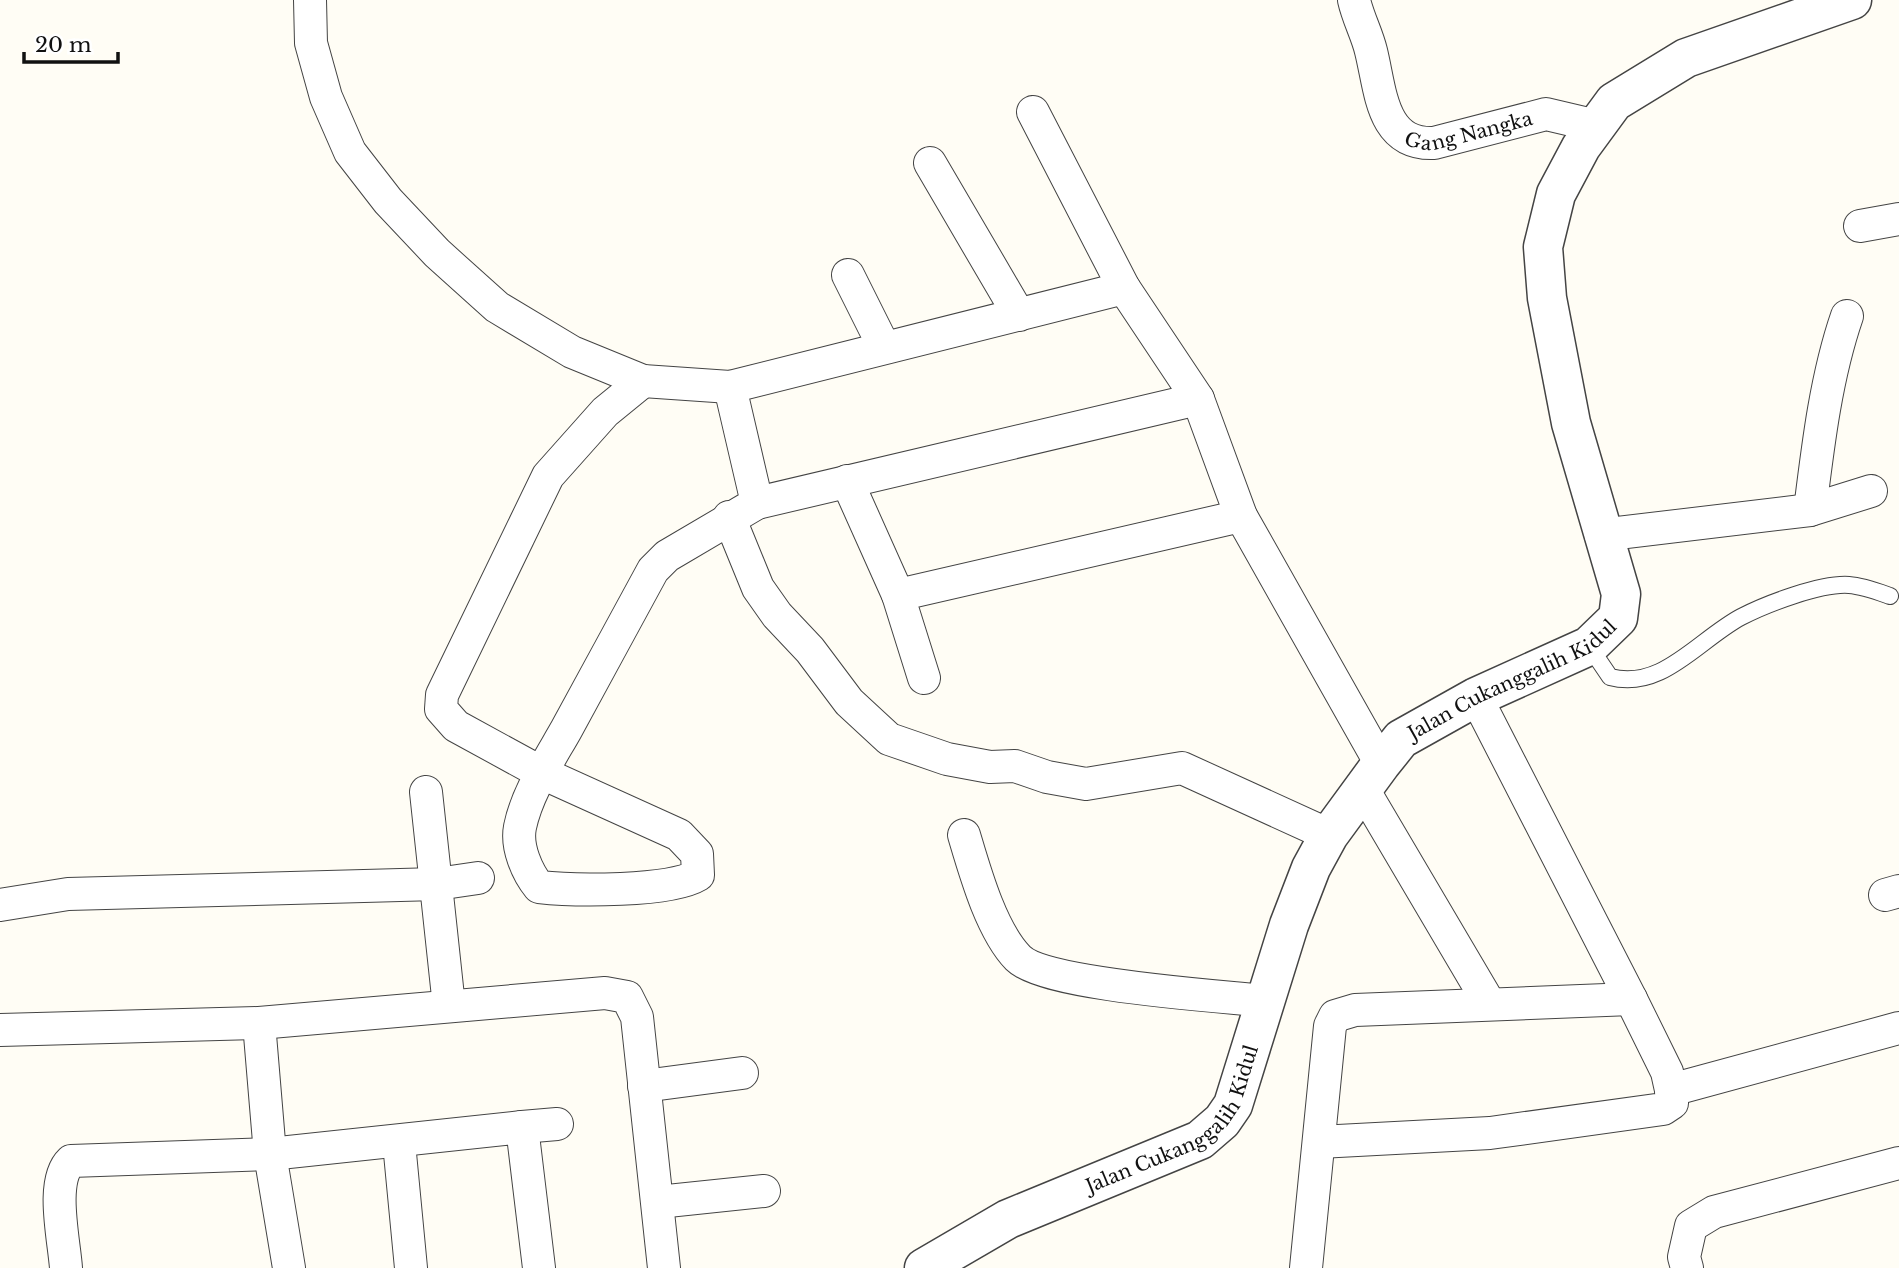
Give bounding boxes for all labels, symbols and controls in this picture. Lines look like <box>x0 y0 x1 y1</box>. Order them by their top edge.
scale bar <box>24 21 119 65</box>
text: 20 m <box>35 32 92 58</box>
street label: Gang Nangka <box>1401 106 1535 155</box>
street label: Jalan Cukanggalih Kidul <box>1401 615 1621 746</box>
street label: Jalan Cukanggalih Kidul <box>1079 1042 1263 1198</box>

